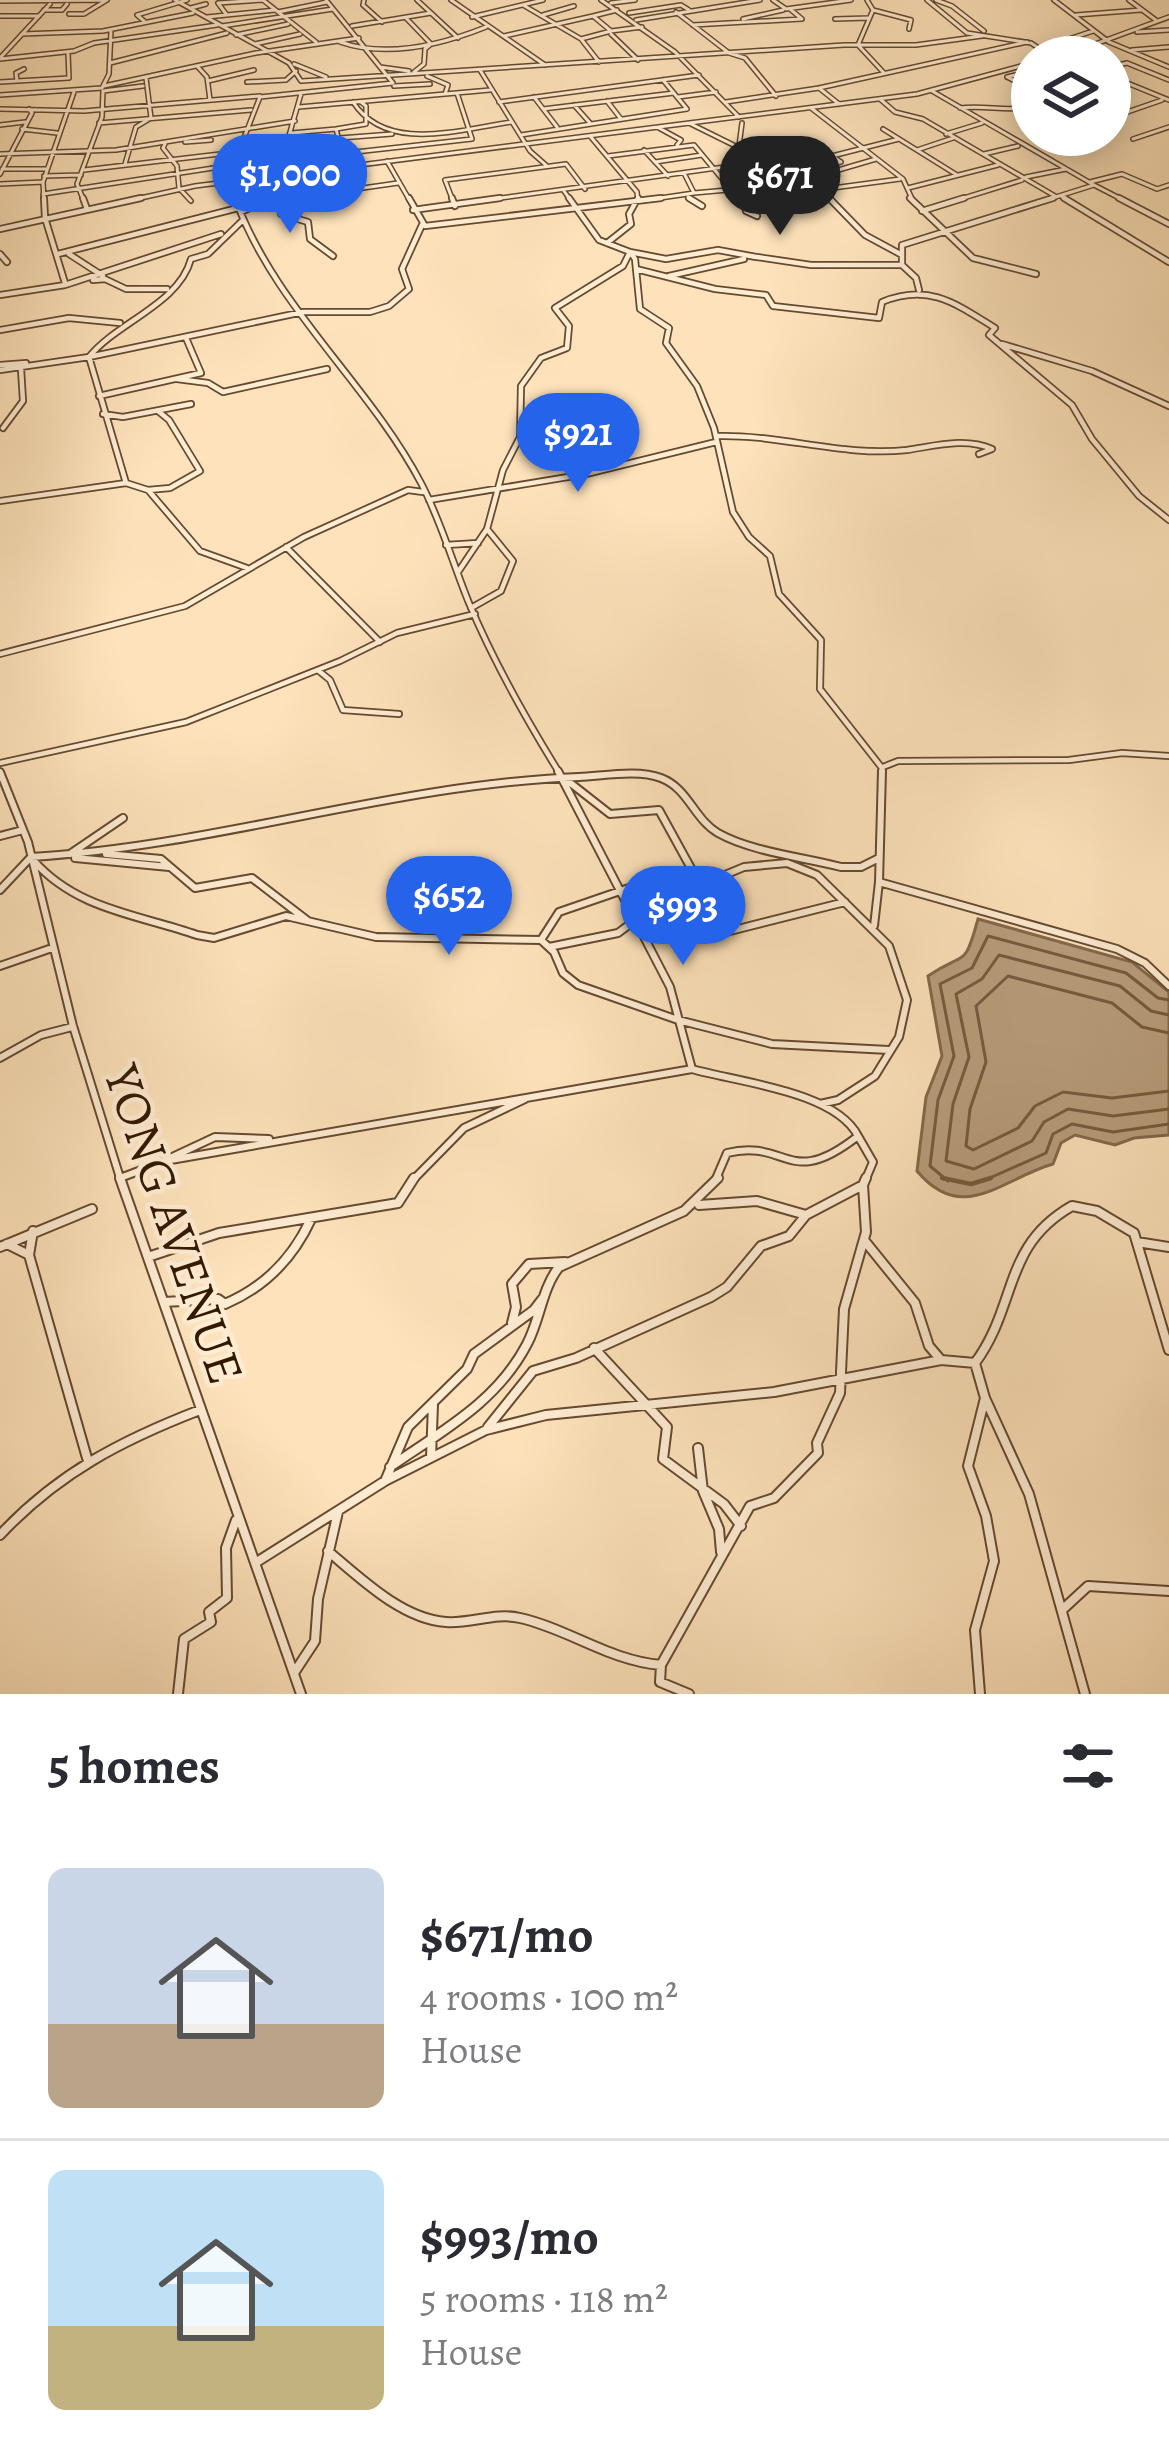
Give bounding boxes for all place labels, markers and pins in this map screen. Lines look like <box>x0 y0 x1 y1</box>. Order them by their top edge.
pin: $1,000 <box>192 134 388 236</box>
pin: $671 <box>709 136 851 238</box>
pin: $921 <box>507 393 649 495</box>
pin: $652 <box>378 856 520 958</box>
pin: $993 <box>612 866 754 968</box>

